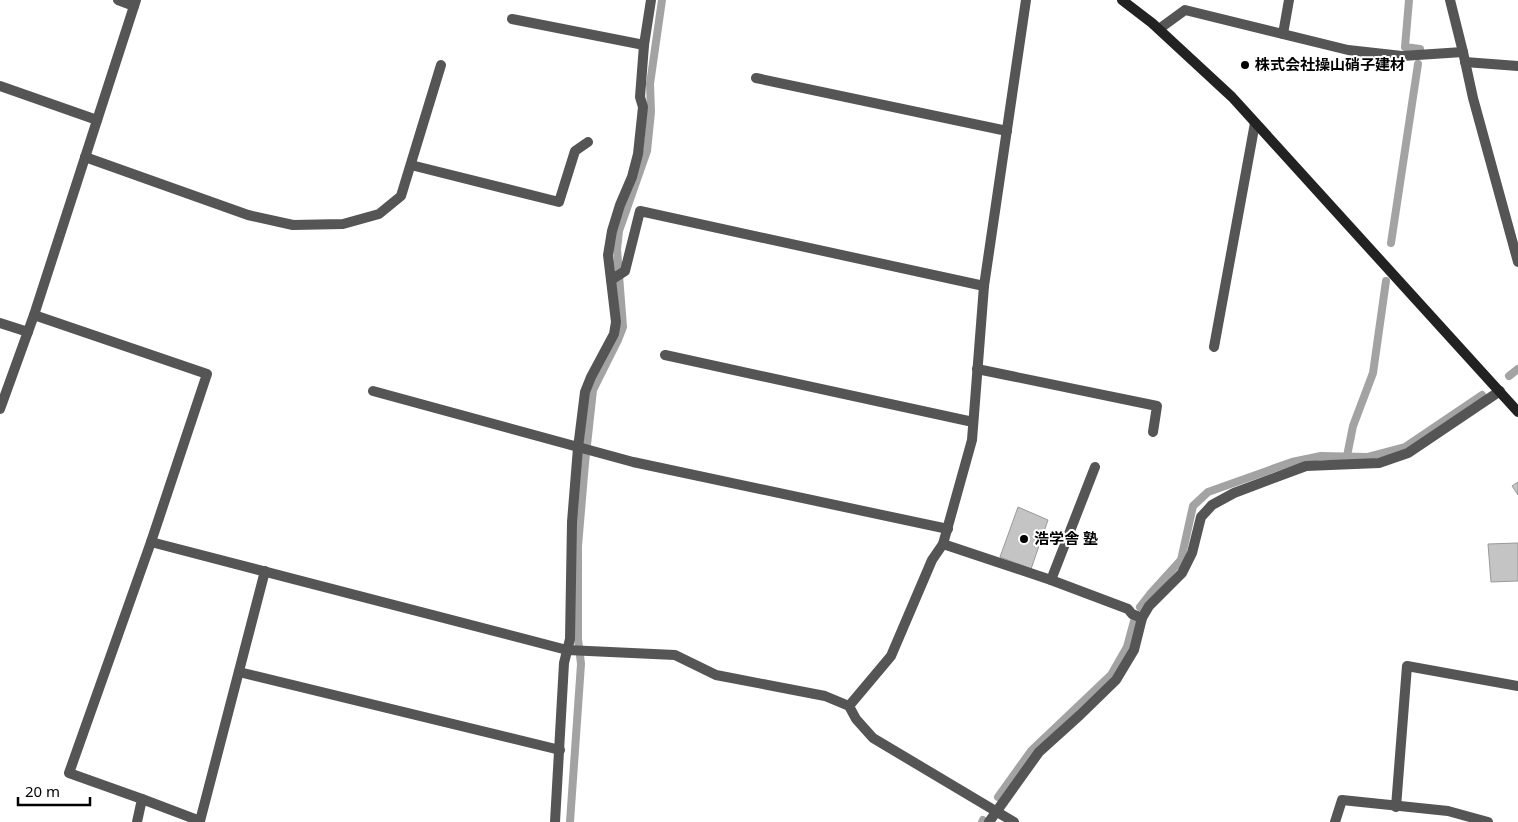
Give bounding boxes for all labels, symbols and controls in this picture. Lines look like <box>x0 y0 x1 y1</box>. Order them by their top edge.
place label: 株式会社操山硝子建材 <box>1255 54 1405 74</box>
marker: 株式会社操山硝子建材 <box>1239 59 1251 71</box>
place label: 浩学舎 塾 <box>1034 528 1098 548</box>
marker: 浩学舎 塾 <box>1018 533 1030 545</box>
scale bar <box>18 774 90 806</box>
text: 20 m <box>25 781 60 801</box>

